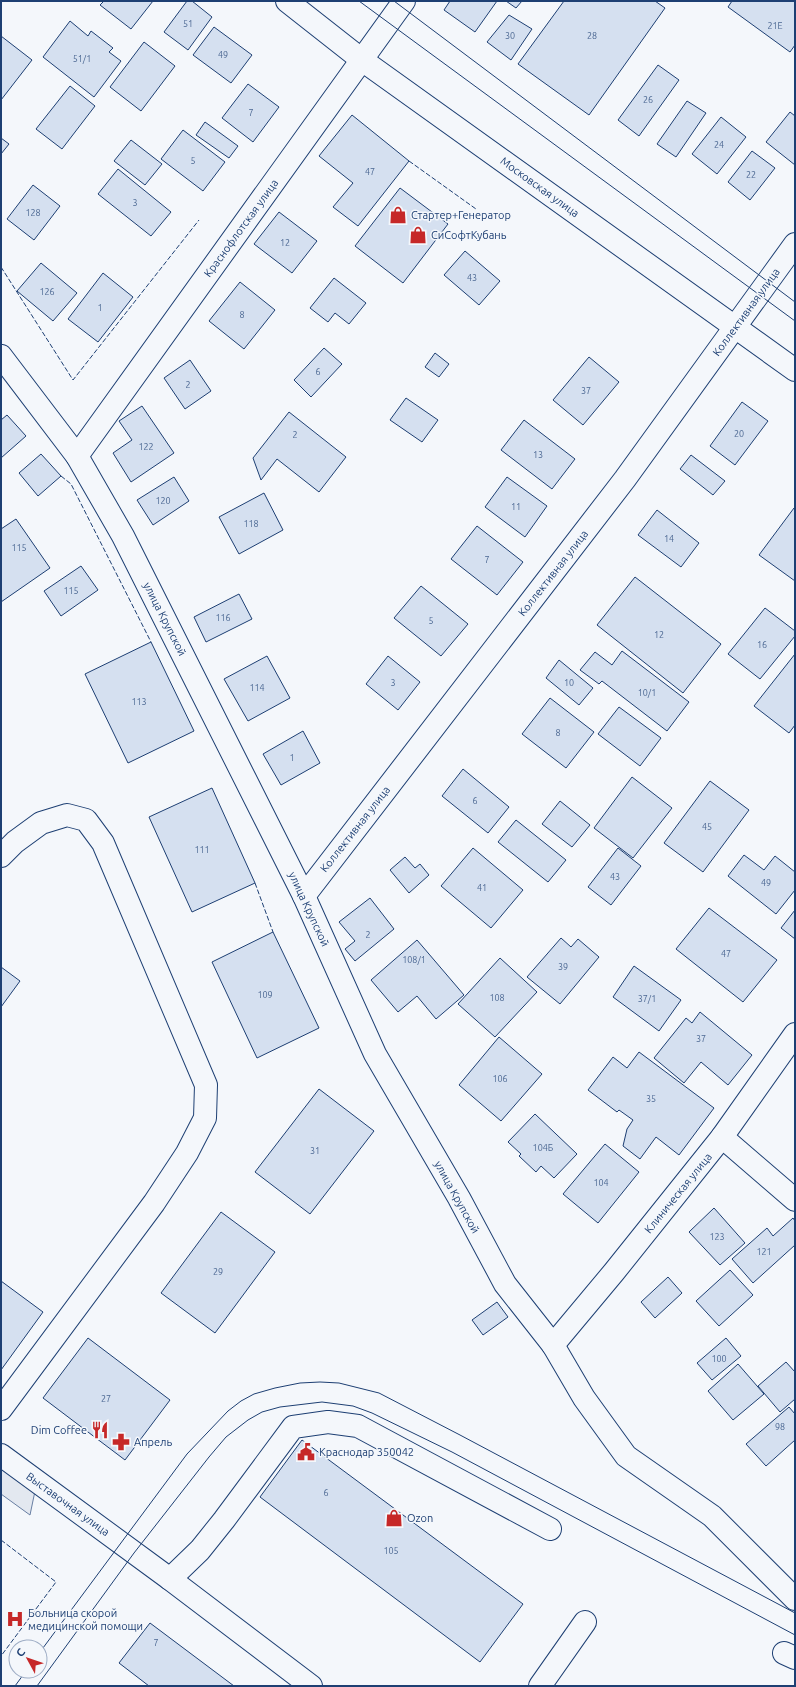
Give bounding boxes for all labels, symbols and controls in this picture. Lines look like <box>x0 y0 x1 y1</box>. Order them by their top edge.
house number: 51 <box>183 19 193 29</box>
house number: 21Е <box>767 21 783 31</box>
house number: 30 <box>505 31 515 41</box>
house number: 28 <box>587 31 597 41</box>
house number: 49 <box>218 50 228 60</box>
house number: 51/1 <box>73 54 91 64</box>
house number: 26 <box>643 95 653 105</box>
house number: 7 <box>248 108 254 118</box>
house number: 24 <box>714 140 724 150</box>
street label: Московская улица <box>498 155 582 219</box>
house number: 5 <box>190 156 196 166</box>
house number: 47 <box>365 167 375 177</box>
house number: 22 <box>746 170 756 180</box>
street label: Краснофлотская улица <box>202 177 280 279</box>
house number: 3 <box>132 198 138 208</box>
shop icon: Стартер+Генератор <box>388 205 408 225</box>
house number: 128 <box>25 208 41 218</box>
place label: Стартер+Генератор <box>411 209 511 221</box>
shop icon: СиСофтКубань <box>408 225 428 245</box>
place label: СиСофтКубань <box>431 229 507 241</box>
house number: 12 <box>280 238 290 248</box>
street label: Коллективная улица <box>710 266 782 358</box>
house number: 43 <box>467 273 477 283</box>
house number: 126 <box>39 287 55 297</box>
house number: 1 <box>97 303 103 313</box>
house number: 8 <box>239 310 245 320</box>
house number: 6 <box>315 367 321 377</box>
house number: 2 <box>185 380 191 390</box>
house number: 37 <box>581 386 591 396</box>
house number: 20 <box>734 429 744 439</box>
house number: 2 <box>292 430 298 440</box>
house number: 122 <box>138 442 154 452</box>
house number: 13 <box>533 450 543 460</box>
house number: 120 <box>155 496 171 506</box>
house number: 11 <box>511 502 521 512</box>
house number: 118 <box>243 519 259 529</box>
street label: Коллективная улица <box>516 528 590 618</box>
house number: 14 <box>664 534 674 544</box>
house number: 115 <box>11 543 27 553</box>
house number: 7 <box>484 555 490 565</box>
street label: улица Крупской <box>141 580 189 658</box>
house number: 115 <box>63 586 79 596</box>
house number: 116 <box>215 613 231 623</box>
house number: 5 <box>428 616 434 626</box>
house number: 12 <box>654 630 664 640</box>
house number: 16 <box>757 640 767 650</box>
house number: 3 <box>390 678 396 688</box>
house number: 10 <box>564 678 574 688</box>
house number: 114 <box>249 683 265 693</box>
house number: 10/1 <box>638 688 656 698</box>
house number: 113 <box>131 697 147 707</box>
house number: 8 <box>555 728 561 738</box>
house number: 1 <box>289 753 295 763</box>
street label: Коллективная улица <box>318 784 392 874</box>
house number: 6 <box>472 796 478 806</box>
house number: 45 <box>702 822 712 832</box>
house number: 111 <box>194 845 210 855</box>
street label: улица Крупской <box>286 870 332 948</box>
house number: 43 <box>610 872 620 882</box>
house number: 49 <box>761 878 771 888</box>
house number: 41 <box>477 883 487 893</box>
house number: 2 <box>365 930 371 940</box>
house number: 47 <box>721 949 731 959</box>
house number: 108/1 <box>402 955 426 965</box>
house number: 39 <box>558 962 568 972</box>
house number: 109 <box>257 990 273 1000</box>
house number: 108 <box>489 993 505 1003</box>
house number: 37/1 <box>638 994 656 1004</box>
house number: 37 <box>696 1034 706 1044</box>
house number: 106 <box>492 1074 508 1084</box>
house number: 35 <box>646 1094 656 1104</box>
house number: 104Б <box>533 1143 554 1153</box>
house number: 31 <box>310 1146 320 1156</box>
street label: Клиническая улица <box>642 1151 714 1235</box>
street label: улица Крупской <box>432 1159 482 1235</box>
house number: 104 <box>593 1178 609 1188</box>
house number: 123 <box>709 1232 725 1242</box>
house number: 121 <box>756 1247 772 1257</box>
house number: 29 <box>213 1267 223 1277</box>
house number: 100 <box>711 1354 727 1364</box>
house number: 27 <box>101 1394 111 1404</box>
restaurant icon: Dim Coffee <box>90 1420 110 1440</box>
house number: 98 <box>775 1422 785 1432</box>
place label: Dim Coffee <box>31 1424 87 1436</box>
pharmacy icon: Апрель <box>111 1432 131 1452</box>
place label: Апрель <box>134 1436 172 1448</box>
public building icon: Краснодар 350042 <box>296 1442 316 1462</box>
place label: Краснодар 350042 <box>319 1446 414 1458</box>
street label: Выставочная улица <box>24 1470 112 1538</box>
house number: 6 <box>323 1488 329 1498</box>
shop icon: Ozon <box>384 1508 404 1528</box>
place label: Ozon <box>407 1512 433 1524</box>
house number: 105 <box>383 1546 399 1556</box>
place label: Больница скорой медицинской помощи <box>28 1607 143 1632</box>
hospital icon: Больница скорой медицинской помощи <box>5 1609 25 1629</box>
house number: 7 <box>153 1638 159 1648</box>
north arrow <box>8 1639 48 1679</box>
text: С <box>13 1646 27 1659</box>

